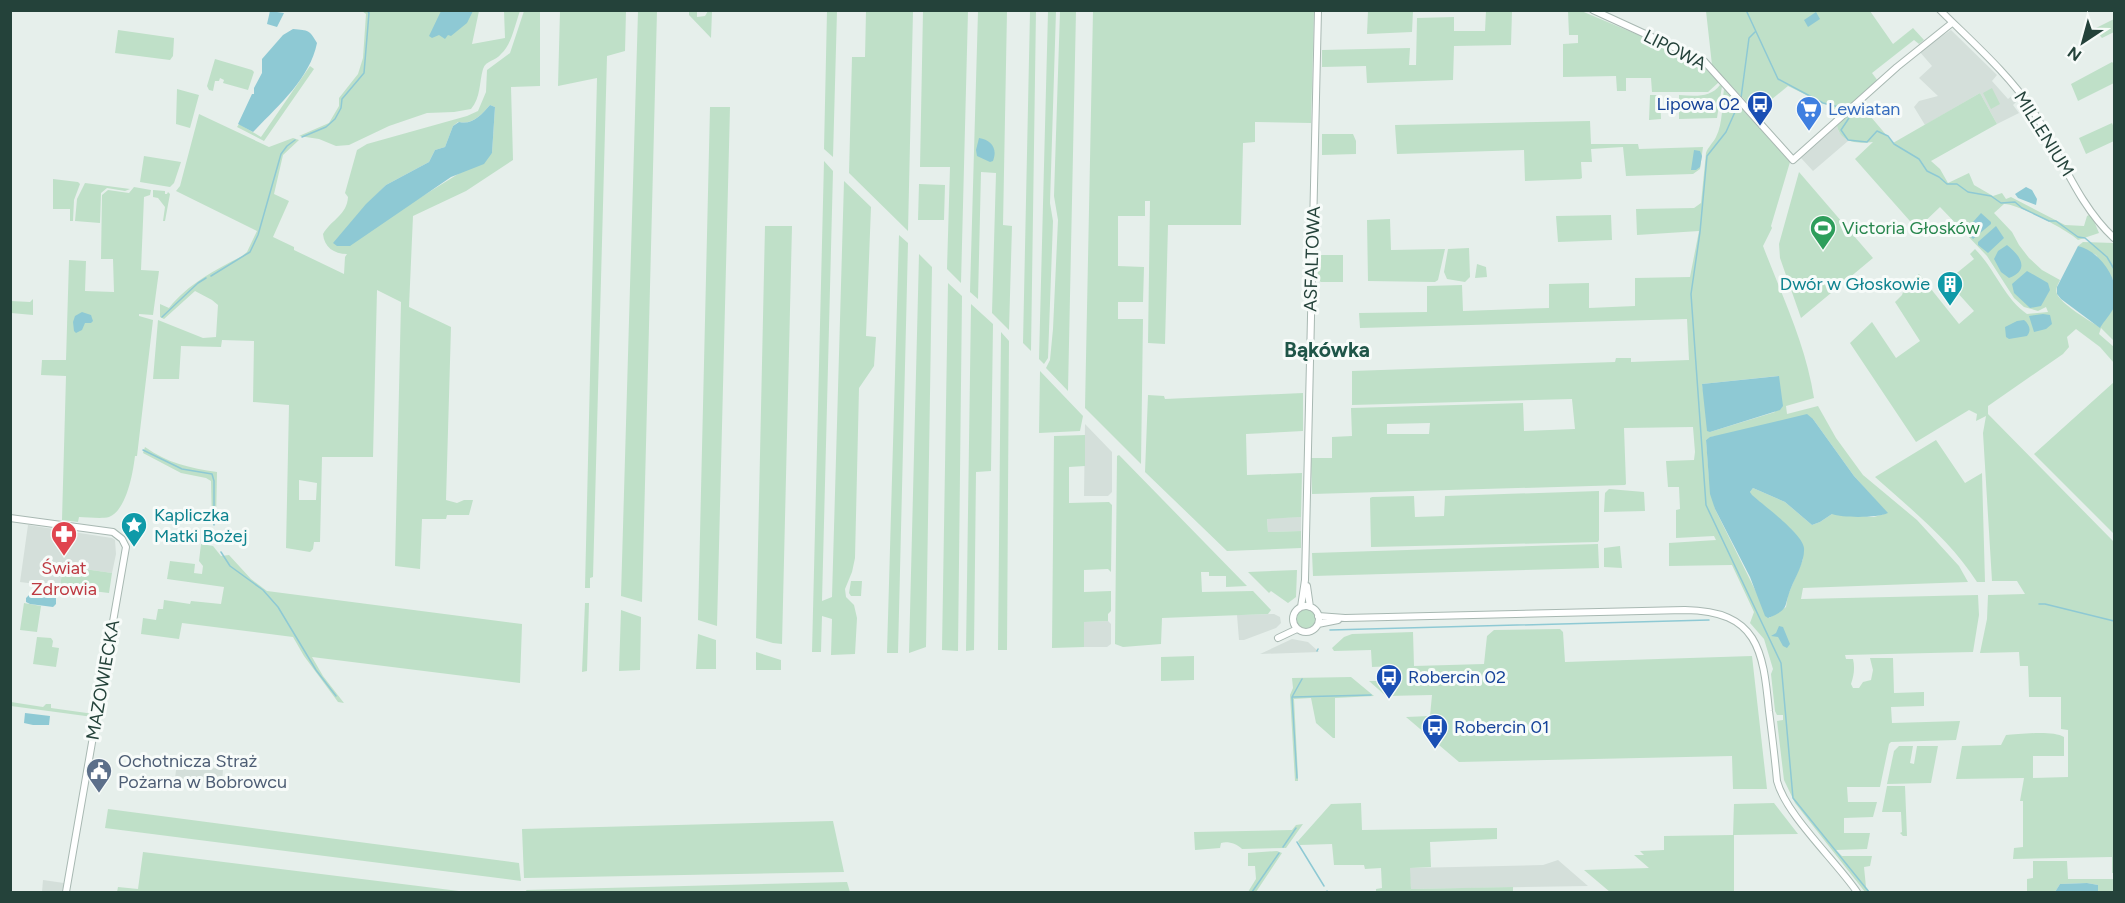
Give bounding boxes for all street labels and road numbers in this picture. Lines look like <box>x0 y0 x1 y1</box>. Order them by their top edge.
street label: LIPOWA <box>1640 25 1710 75</box>
street label: MILLENIUM <box>2009 87 2079 181</box>
street label: ASFALTOWA <box>1299 206 1325 312</box>
street label: MAZOWIECKA <box>82 618 124 742</box>

